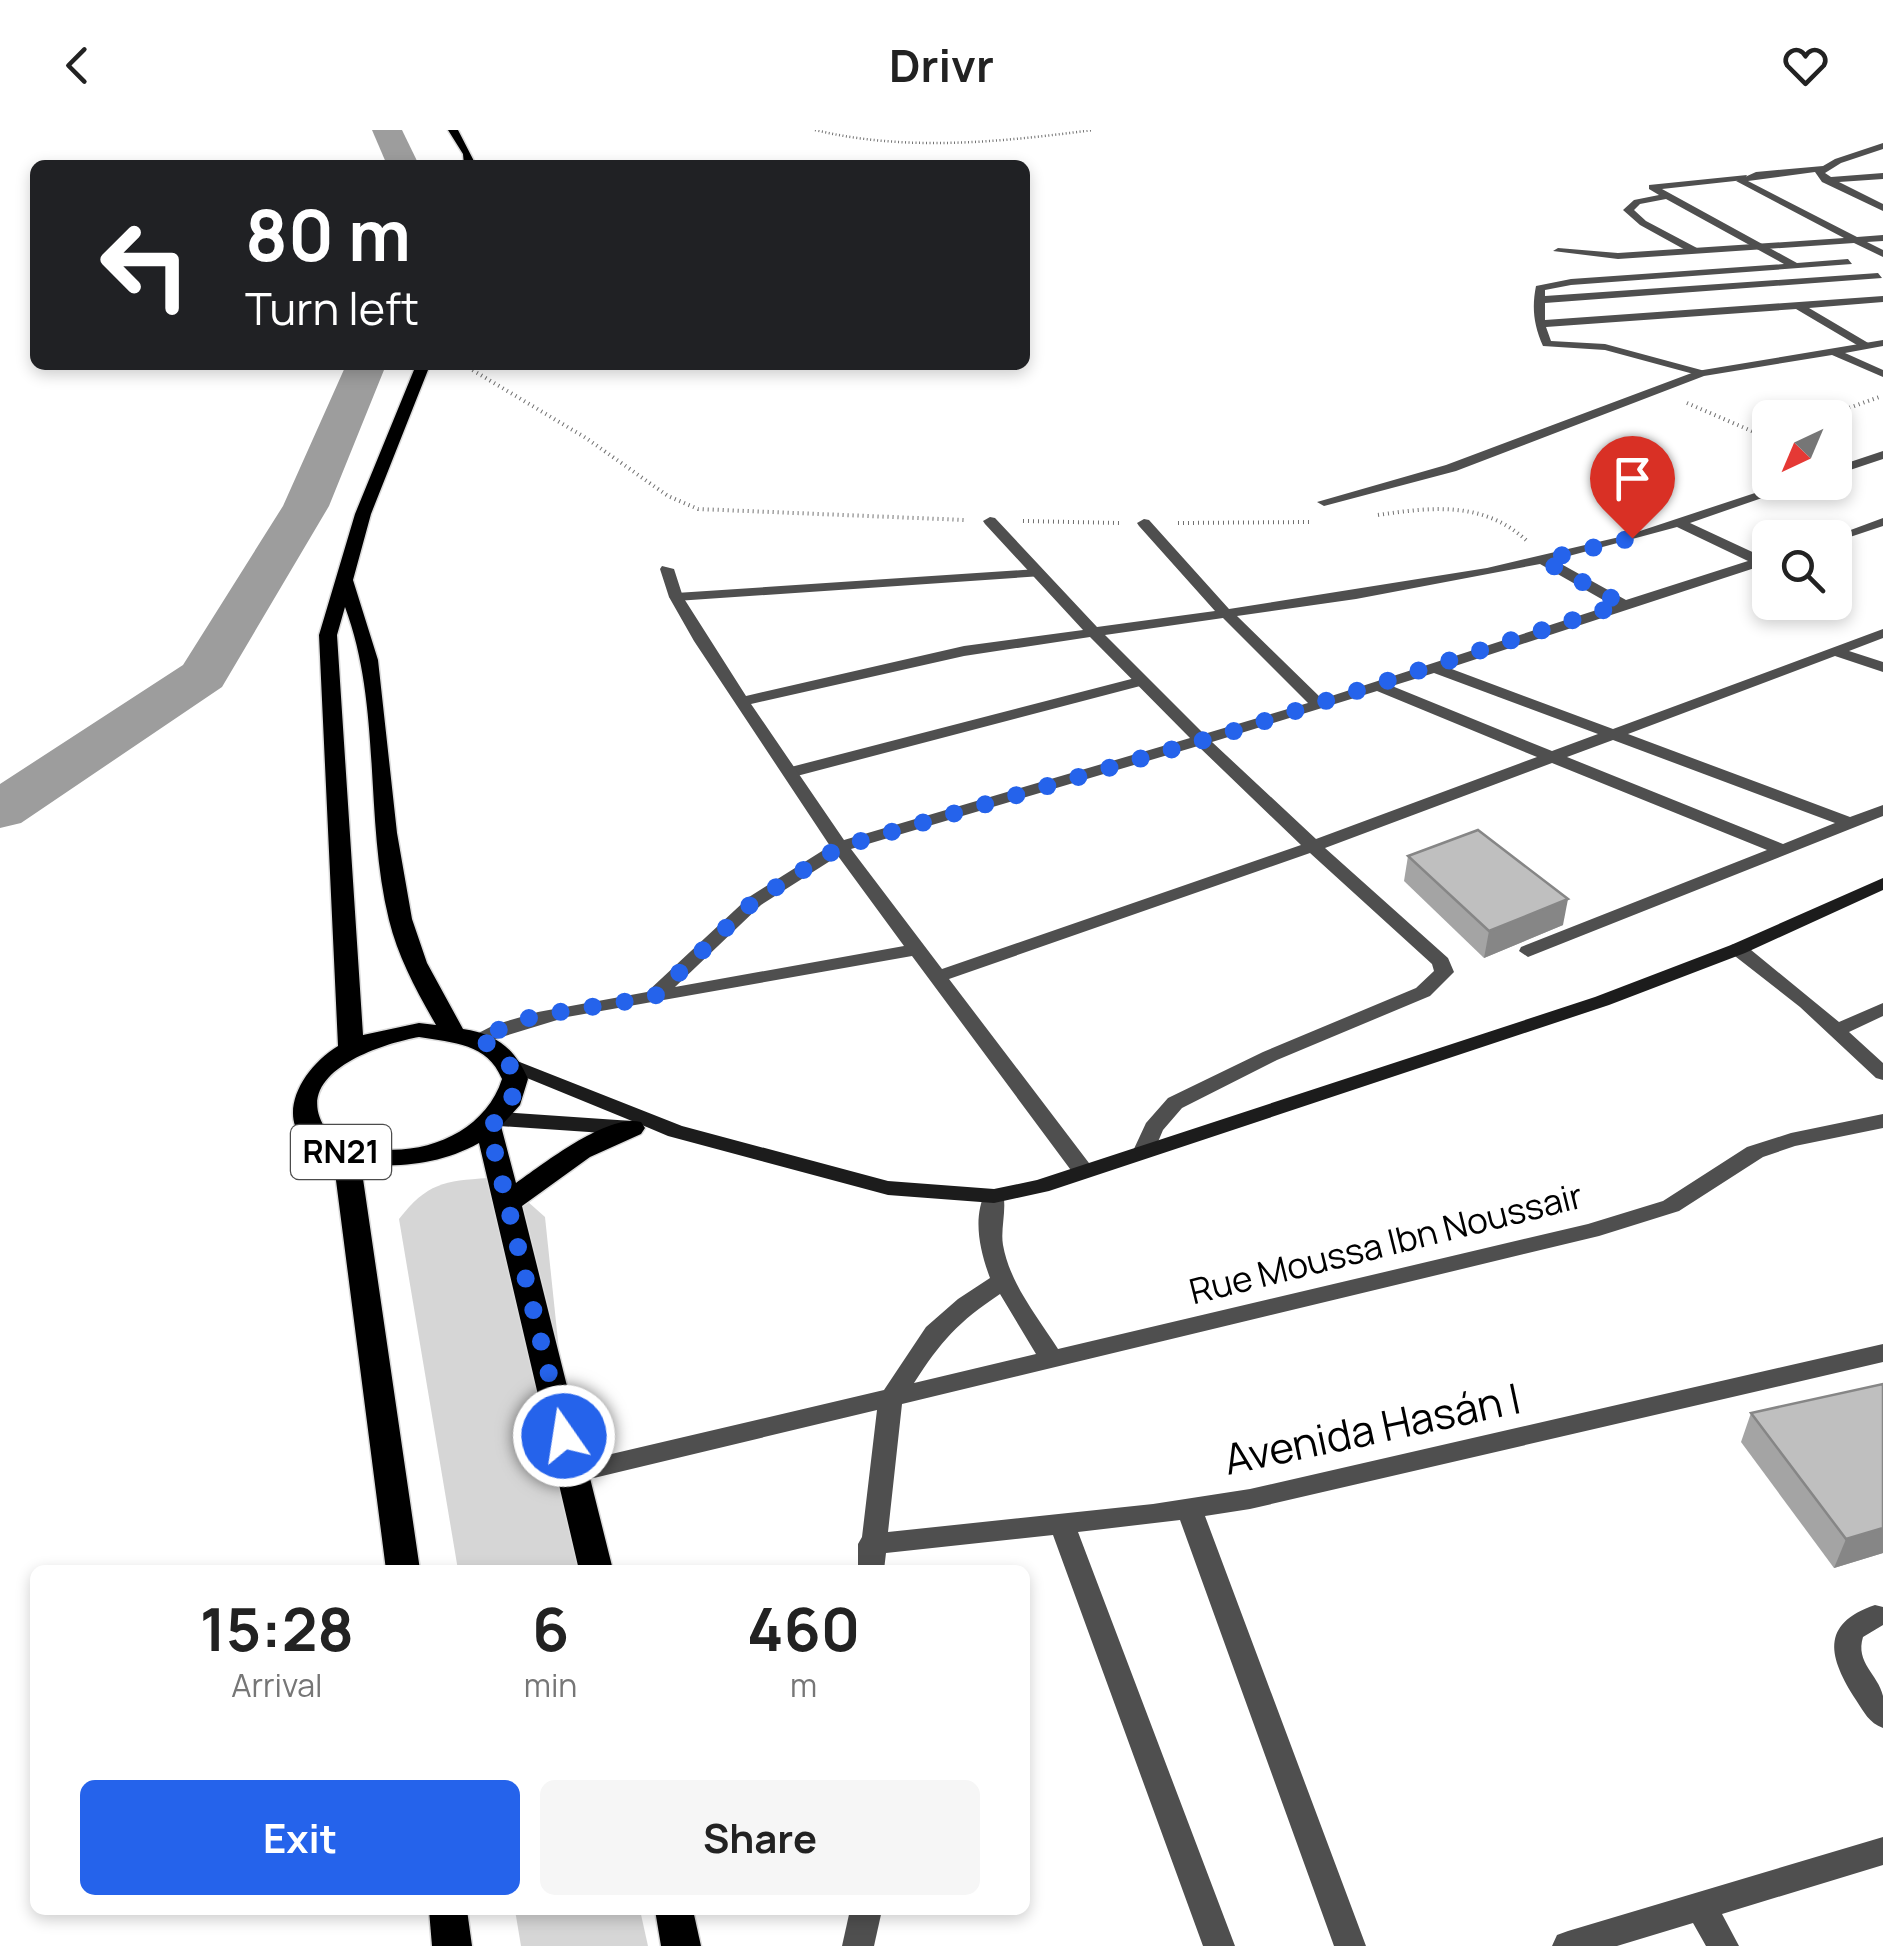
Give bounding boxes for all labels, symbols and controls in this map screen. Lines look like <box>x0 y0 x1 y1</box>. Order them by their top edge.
text: Drivr <box>889 34 994 96</box>
icon: back <box>50 38 105 93</box>
icon: heart <box>1778 38 1833 93</box>
text: 80 m <box>245 186 411 282</box>
icon: left <box>80 200 210 330</box>
text: Turn left <box>245 277 419 339</box>
north arrow <box>1752 400 1852 500</box>
map controls <box>1752 400 1852 620</box>
pin <box>1590 436 1675 539</box>
icon: arrive <box>1605 451 1660 506</box>
button: search <box>1752 520 1852 620</box>
road number: RN21 <box>291 1125 391 1179</box>
street label: Rue Moussa Ibn Noussair <box>1184 1171 1587 1315</box>
street label: Avenida Hasán I <box>1218 1368 1525 1488</box>
position arrow <box>512 1384 616 1488</box>
text: 15:28 <box>200 1587 354 1669</box>
text: 6 <box>532 1587 569 1669</box>
text: 460 <box>747 1587 860 1669</box>
text: Arrival <box>231 1663 323 1707</box>
text: min <box>524 1663 577 1707</box>
text: m <box>790 1663 817 1707</box>
button: Exit <box>80 1780 520 1895</box>
button: Share <box>540 1780 980 1895</box>

